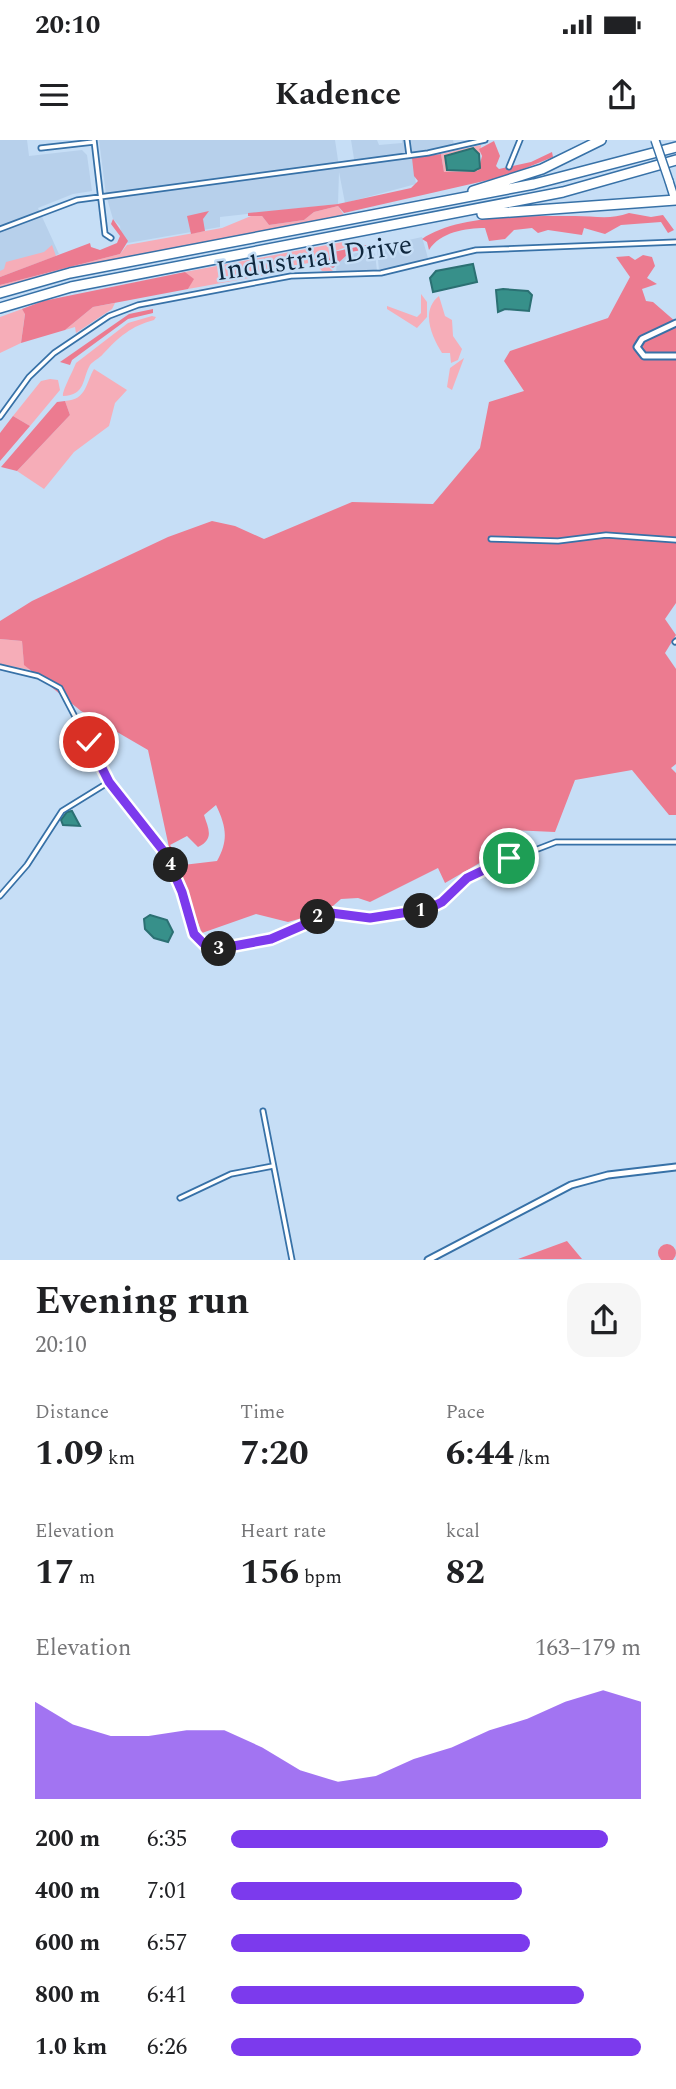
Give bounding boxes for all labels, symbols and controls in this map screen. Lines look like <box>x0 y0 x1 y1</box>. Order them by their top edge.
text: 20:10 <box>35 5 100 45</box>
text: Kadence <box>275 70 401 119</box>
icon: menu <box>35 76 73 114</box>
icon: share <box>603 76 641 114</box>
street label: Industrial Drive <box>213 223 415 293</box>
pin <box>59 712 119 772</box>
icon: check <box>70 723 108 761</box>
pin <box>479 828 539 888</box>
icon: arrive <box>490 839 528 877</box>
pin: 4 <box>154 848 188 882</box>
text: 4 <box>165 850 176 879</box>
pin: 1 <box>404 894 438 928</box>
text: 1 <box>415 896 426 925</box>
pin: 2 <box>300 900 336 934</box>
text: 2 <box>312 902 323 931</box>
pin: 3 <box>202 932 236 966</box>
text: 3 <box>213 934 224 963</box>
text: Evening run <box>35 1273 249 1331</box>
button: share <box>567 1283 641 1357</box>
text: 20:10 <box>35 1328 87 1363</box>
text: Distance <box>35 1398 109 1427</box>
text: Time <box>240 1398 285 1427</box>
text: Pace <box>446 1398 485 1427</box>
text: 1.09 <box>35 1427 103 1480</box>
text: 7:20 <box>240 1427 309 1480</box>
text: 6:44 <box>446 1427 514 1480</box>
text: km <box>103 1444 135 1473</box>
text: /km <box>514 1444 550 1473</box>
text: Elevation <box>35 1517 115 1546</box>
text: Heart rate <box>240 1517 326 1546</box>
text: kcal <box>446 1517 480 1546</box>
text: 17 <box>35 1546 74 1599</box>
text: 156 <box>240 1546 299 1599</box>
text: 82 <box>446 1546 485 1599</box>
text: m <box>74 1563 95 1592</box>
text: bpm <box>299 1563 342 1592</box>
text: Elevation <box>35 1631 131 1666</box>
text: 163–179 m <box>535 1631 641 1666</box>
text: 200 m <box>35 1822 100 1857</box>
text: 6:35 <box>147 1822 187 1857</box>
text: 400 m <box>35 1874 100 1909</box>
text: 7:01 <box>147 1874 187 1909</box>
text: 600 m <box>35 1926 100 1961</box>
text: 6:57 <box>147 1926 187 1961</box>
text: 800 m <box>35 1978 100 2013</box>
text: 6:41 <box>147 1978 187 2013</box>
text: 1.0 km <box>35 2030 107 2065</box>
text: 6:26 <box>147 2030 187 2065</box>

